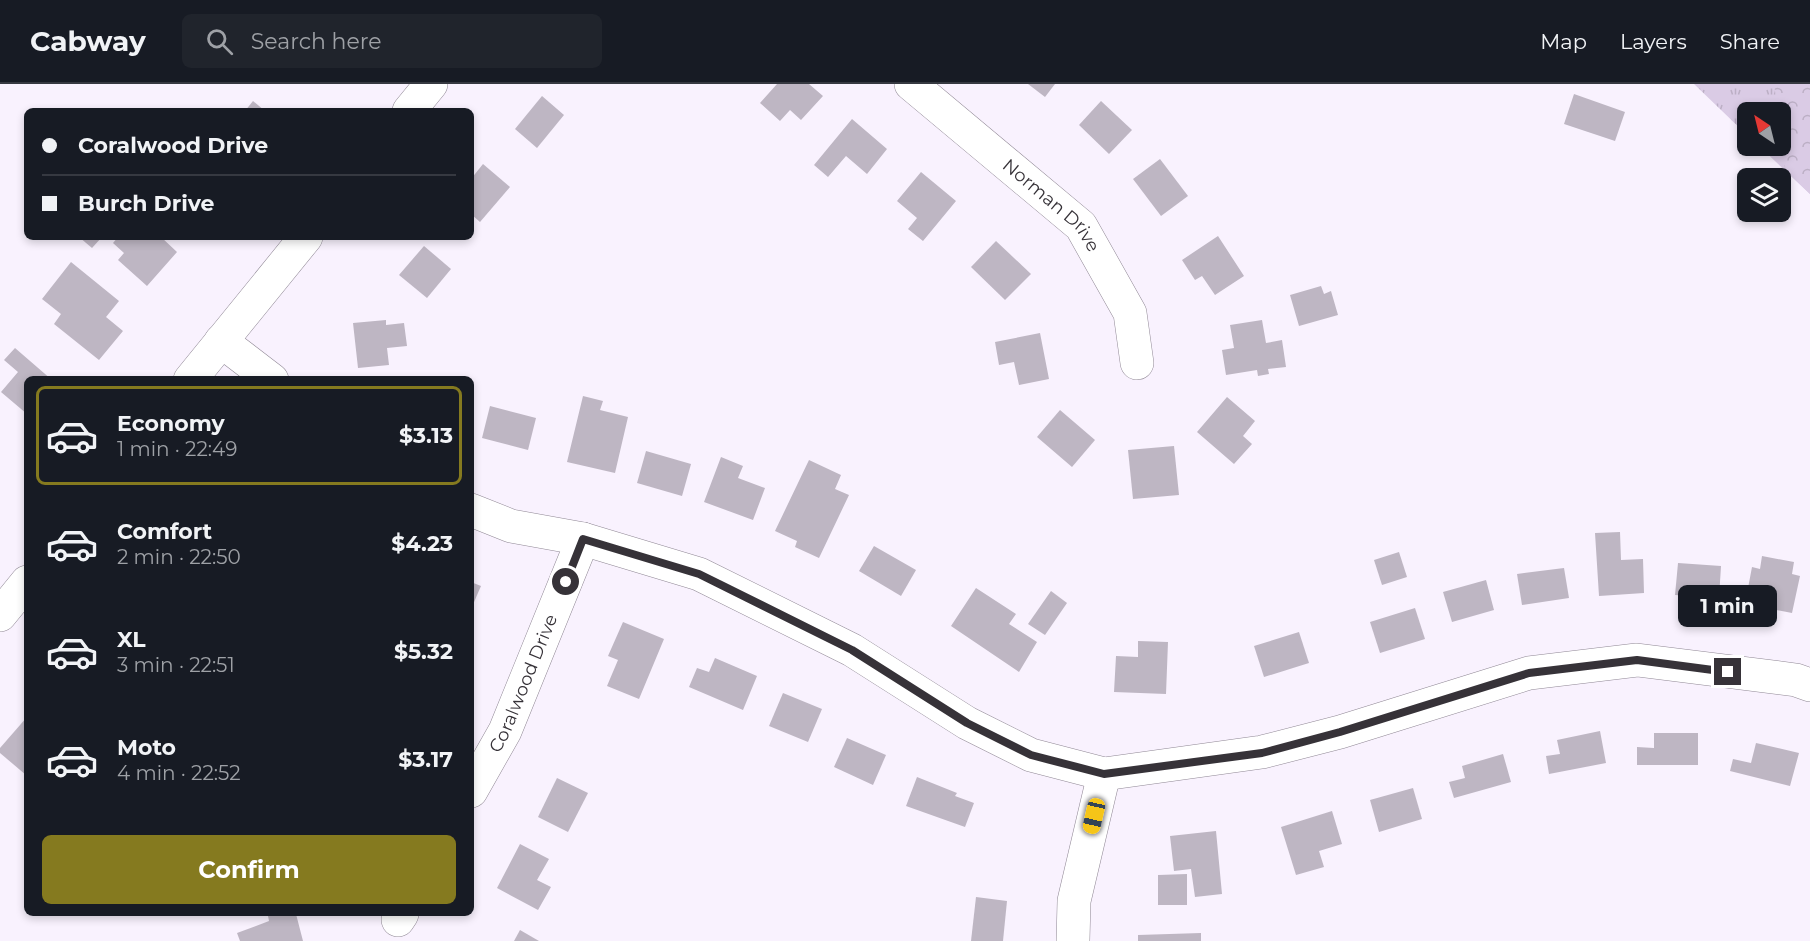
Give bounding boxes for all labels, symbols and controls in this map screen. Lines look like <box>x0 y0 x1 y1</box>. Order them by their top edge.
search box <box>182 14 602 68</box>
text: Cabway <box>30 24 146 58</box>
icon: search <box>203 25 236 58</box>
text: Search here <box>251 28 382 55</box>
text: Map <box>1540 29 1587 54</box>
text: Layers <box>1620 29 1687 54</box>
text: Share <box>1720 29 1780 54</box>
north arrow <box>1737 102 1791 156</box>
map controls <box>1737 102 1791 222</box>
text: Coralwood Drive <box>78 132 268 159</box>
street label: Norman Drive <box>998 154 1104 256</box>
button: layers <box>1737 168 1791 222</box>
text: Burch Drive <box>78 190 215 217</box>
icon: car <box>45 409 99 463</box>
text: Economy <box>117 410 225 437</box>
text: $3.13 <box>399 422 453 449</box>
text: 1 min · 22:49 <box>117 437 237 461</box>
icon: car <box>45 517 99 571</box>
text: Comfort <box>117 518 212 545</box>
text: $4.23 <box>391 530 453 557</box>
text: 2 min · 22:50 <box>117 545 241 569</box>
route start <box>552 568 579 595</box>
callout: 1 min <box>1678 585 1778 627</box>
text: 1 min <box>1700 594 1755 618</box>
street label: Coralwood Drive <box>484 611 562 756</box>
icon: car <box>45 625 99 679</box>
text: XL <box>117 626 146 653</box>
text: $5.32 <box>394 638 453 665</box>
text: 3 min · 22:51 <box>117 653 235 677</box>
route end <box>1714 658 1741 685</box>
icon: car <box>45 733 99 787</box>
text: Moto <box>117 734 176 761</box>
text: $3.17 <box>398 746 453 773</box>
text: 4 min · 22:52 <box>117 761 241 785</box>
car <box>1081 796 1107 836</box>
button: Confirm <box>42 835 456 904</box>

